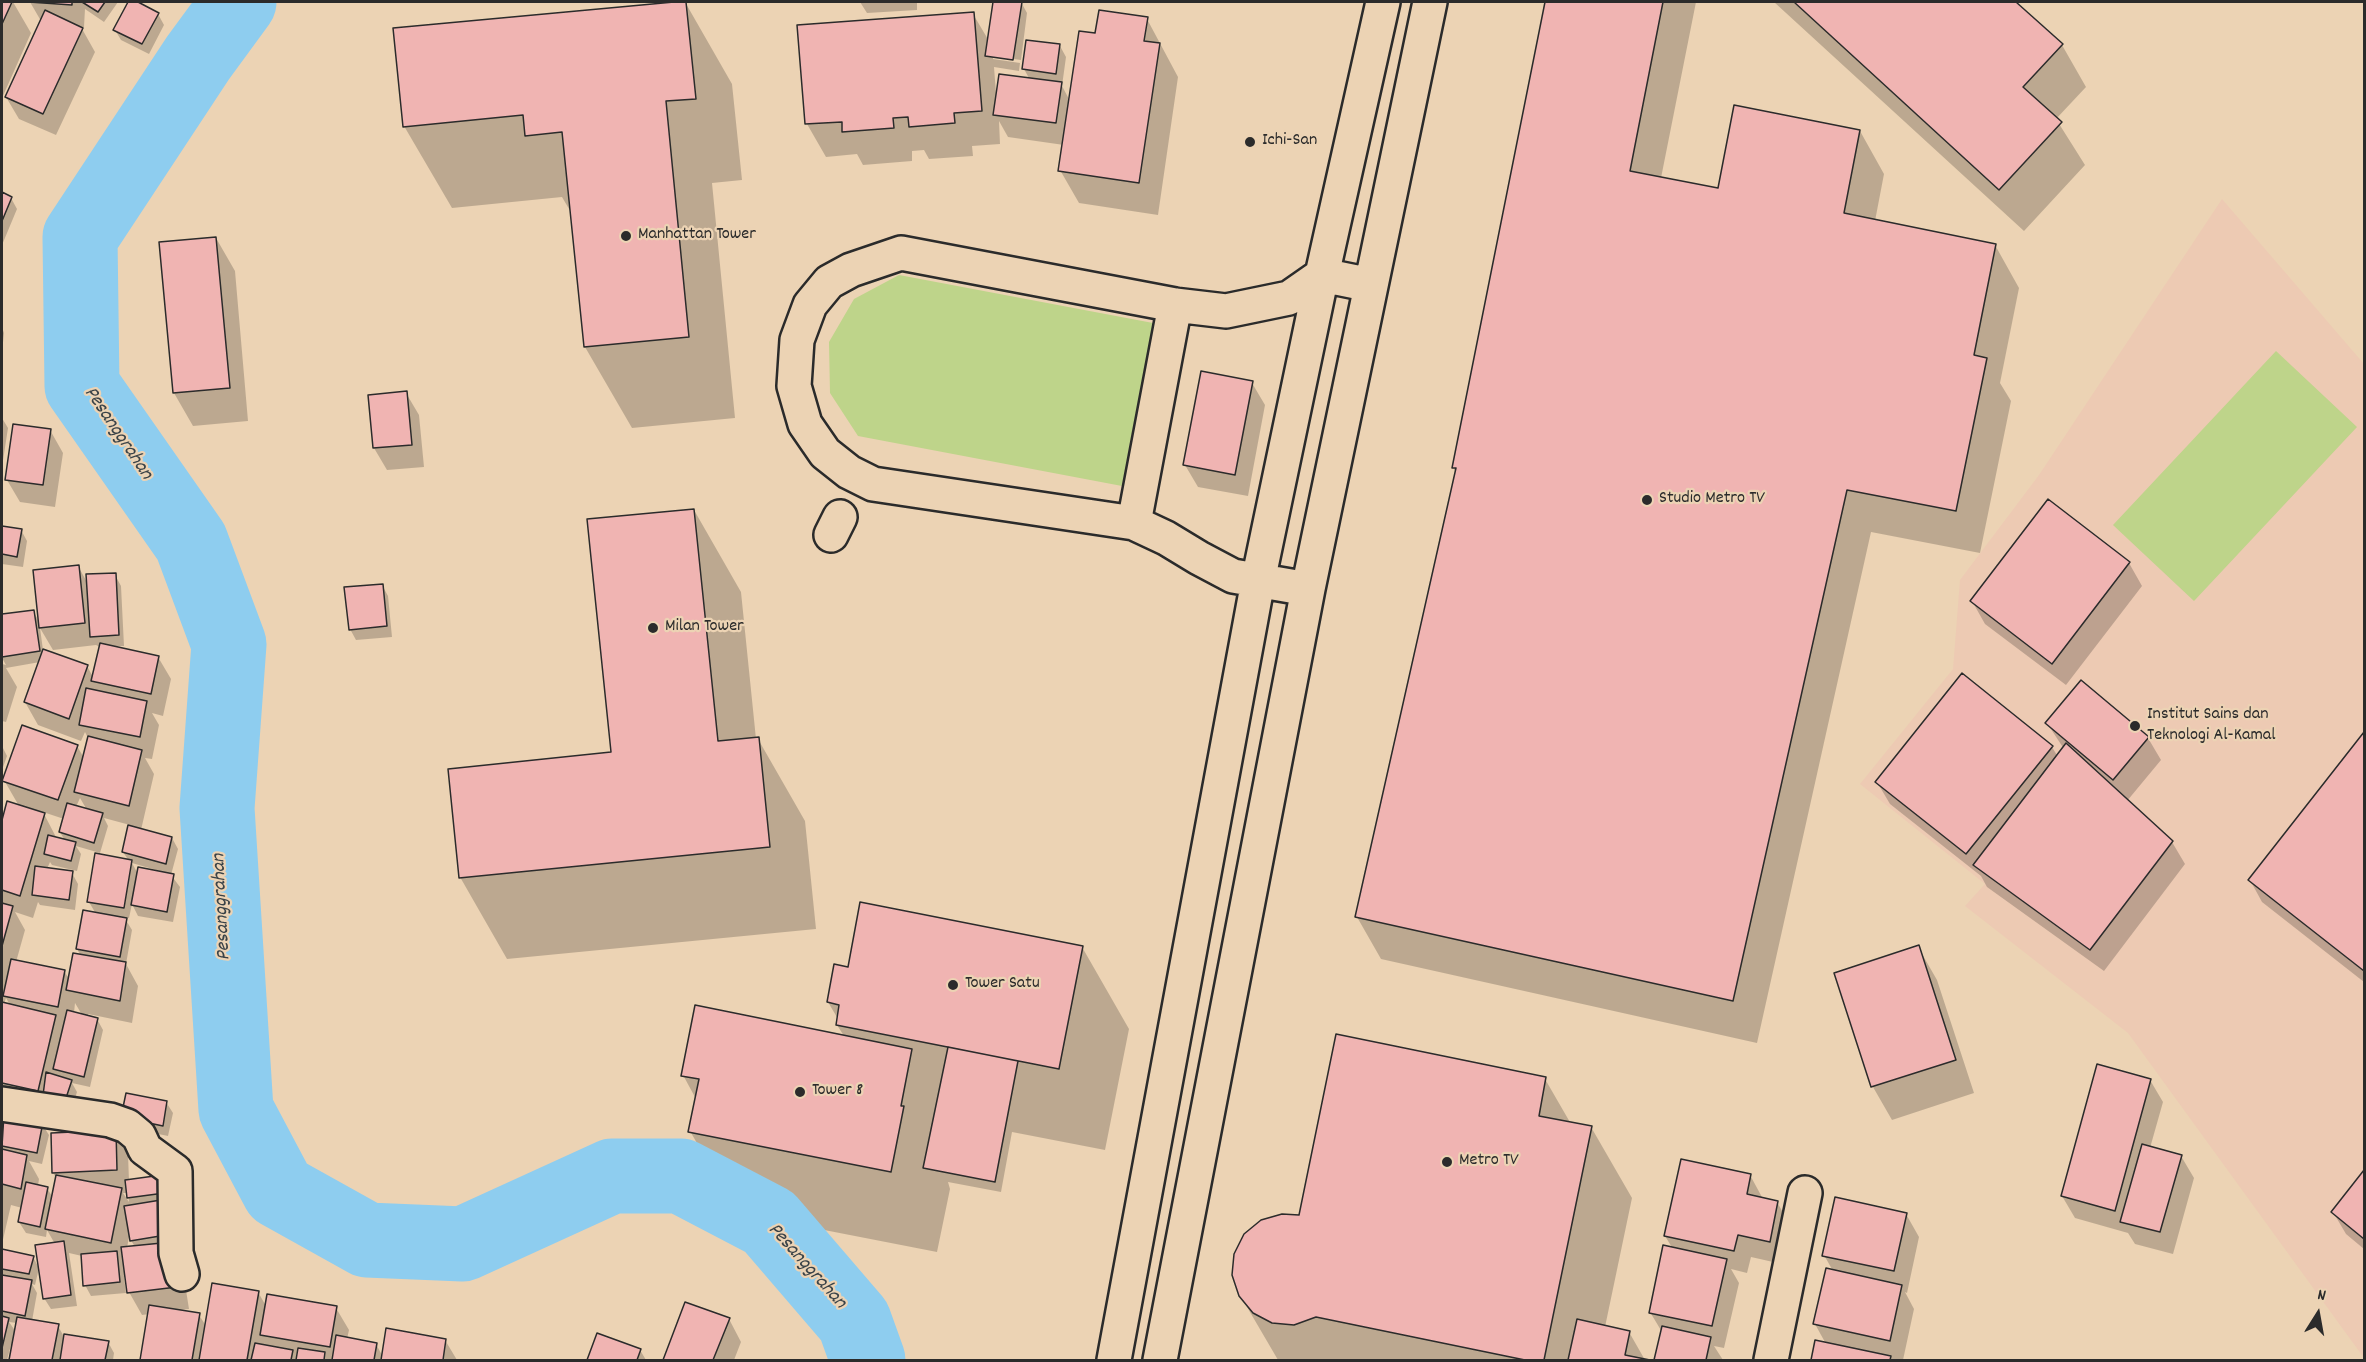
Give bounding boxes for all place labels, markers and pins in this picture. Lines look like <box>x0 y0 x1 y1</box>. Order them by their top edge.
place label: Ichi-San <box>1262 131 1317 153</box>
marker: Ichi-San <box>1243 135 1257 149</box>
place label: Manhattan Tower <box>638 225 756 247</box>
marker: Manhattan Tower <box>619 229 633 243</box>
place label: Studio Metro TV <box>1659 489 1765 511</box>
marker: Studio Metro TV <box>1640 493 1654 507</box>
place label: Milan Tower <box>665 617 744 639</box>
marker: Milan Tower <box>646 621 660 635</box>
place label: Institut Sains dan Teknologi Al-Kamal <box>2147 705 2276 748</box>
marker: Institut Sains dan Teknologi Al-Kamal <box>2128 719 2142 733</box>
place label: Tower Satu <box>965 974 1040 996</box>
marker: Tower Satu <box>946 978 960 992</box>
place label: Tower 8 <box>812 1081 863 1103</box>
marker: Tower 8 <box>793 1085 807 1099</box>
place label: Metro TV <box>1459 1151 1519 1173</box>
marker: Metro TV <box>1440 1155 1454 1169</box>

